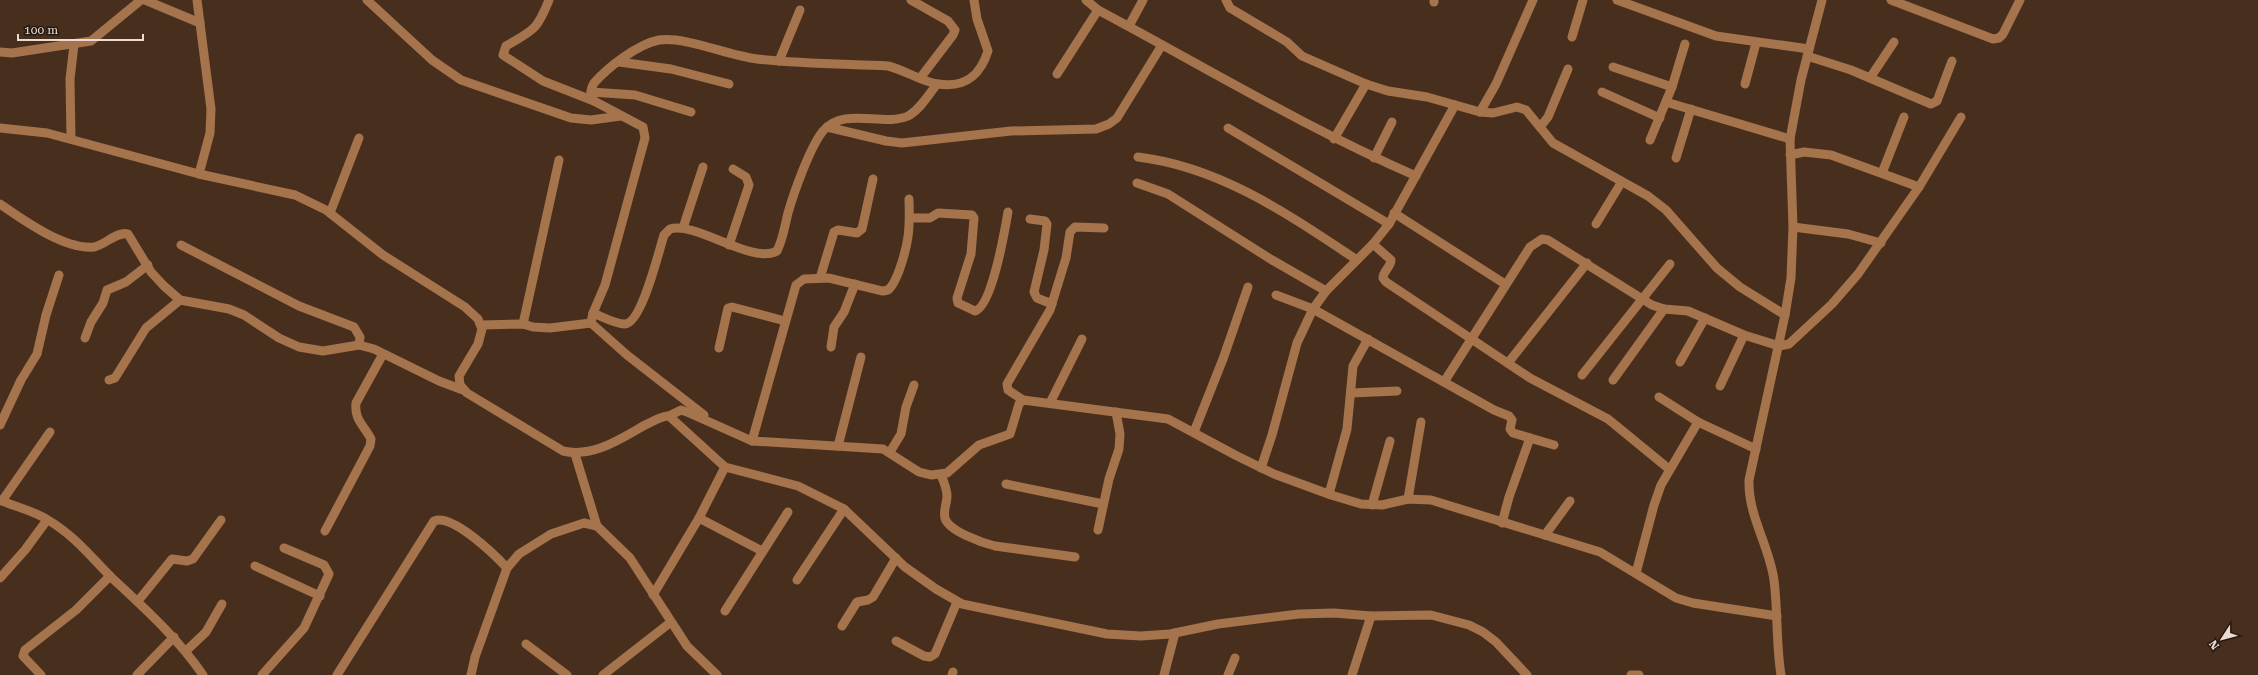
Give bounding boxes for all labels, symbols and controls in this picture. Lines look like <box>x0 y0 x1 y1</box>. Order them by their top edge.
scale bar <box>18 16 143 42</box>
text: 100 m <box>24 23 58 37</box>
north arrow <box>2202 619 2242 659</box>
text: N <box>2206 637 2222 652</box>

